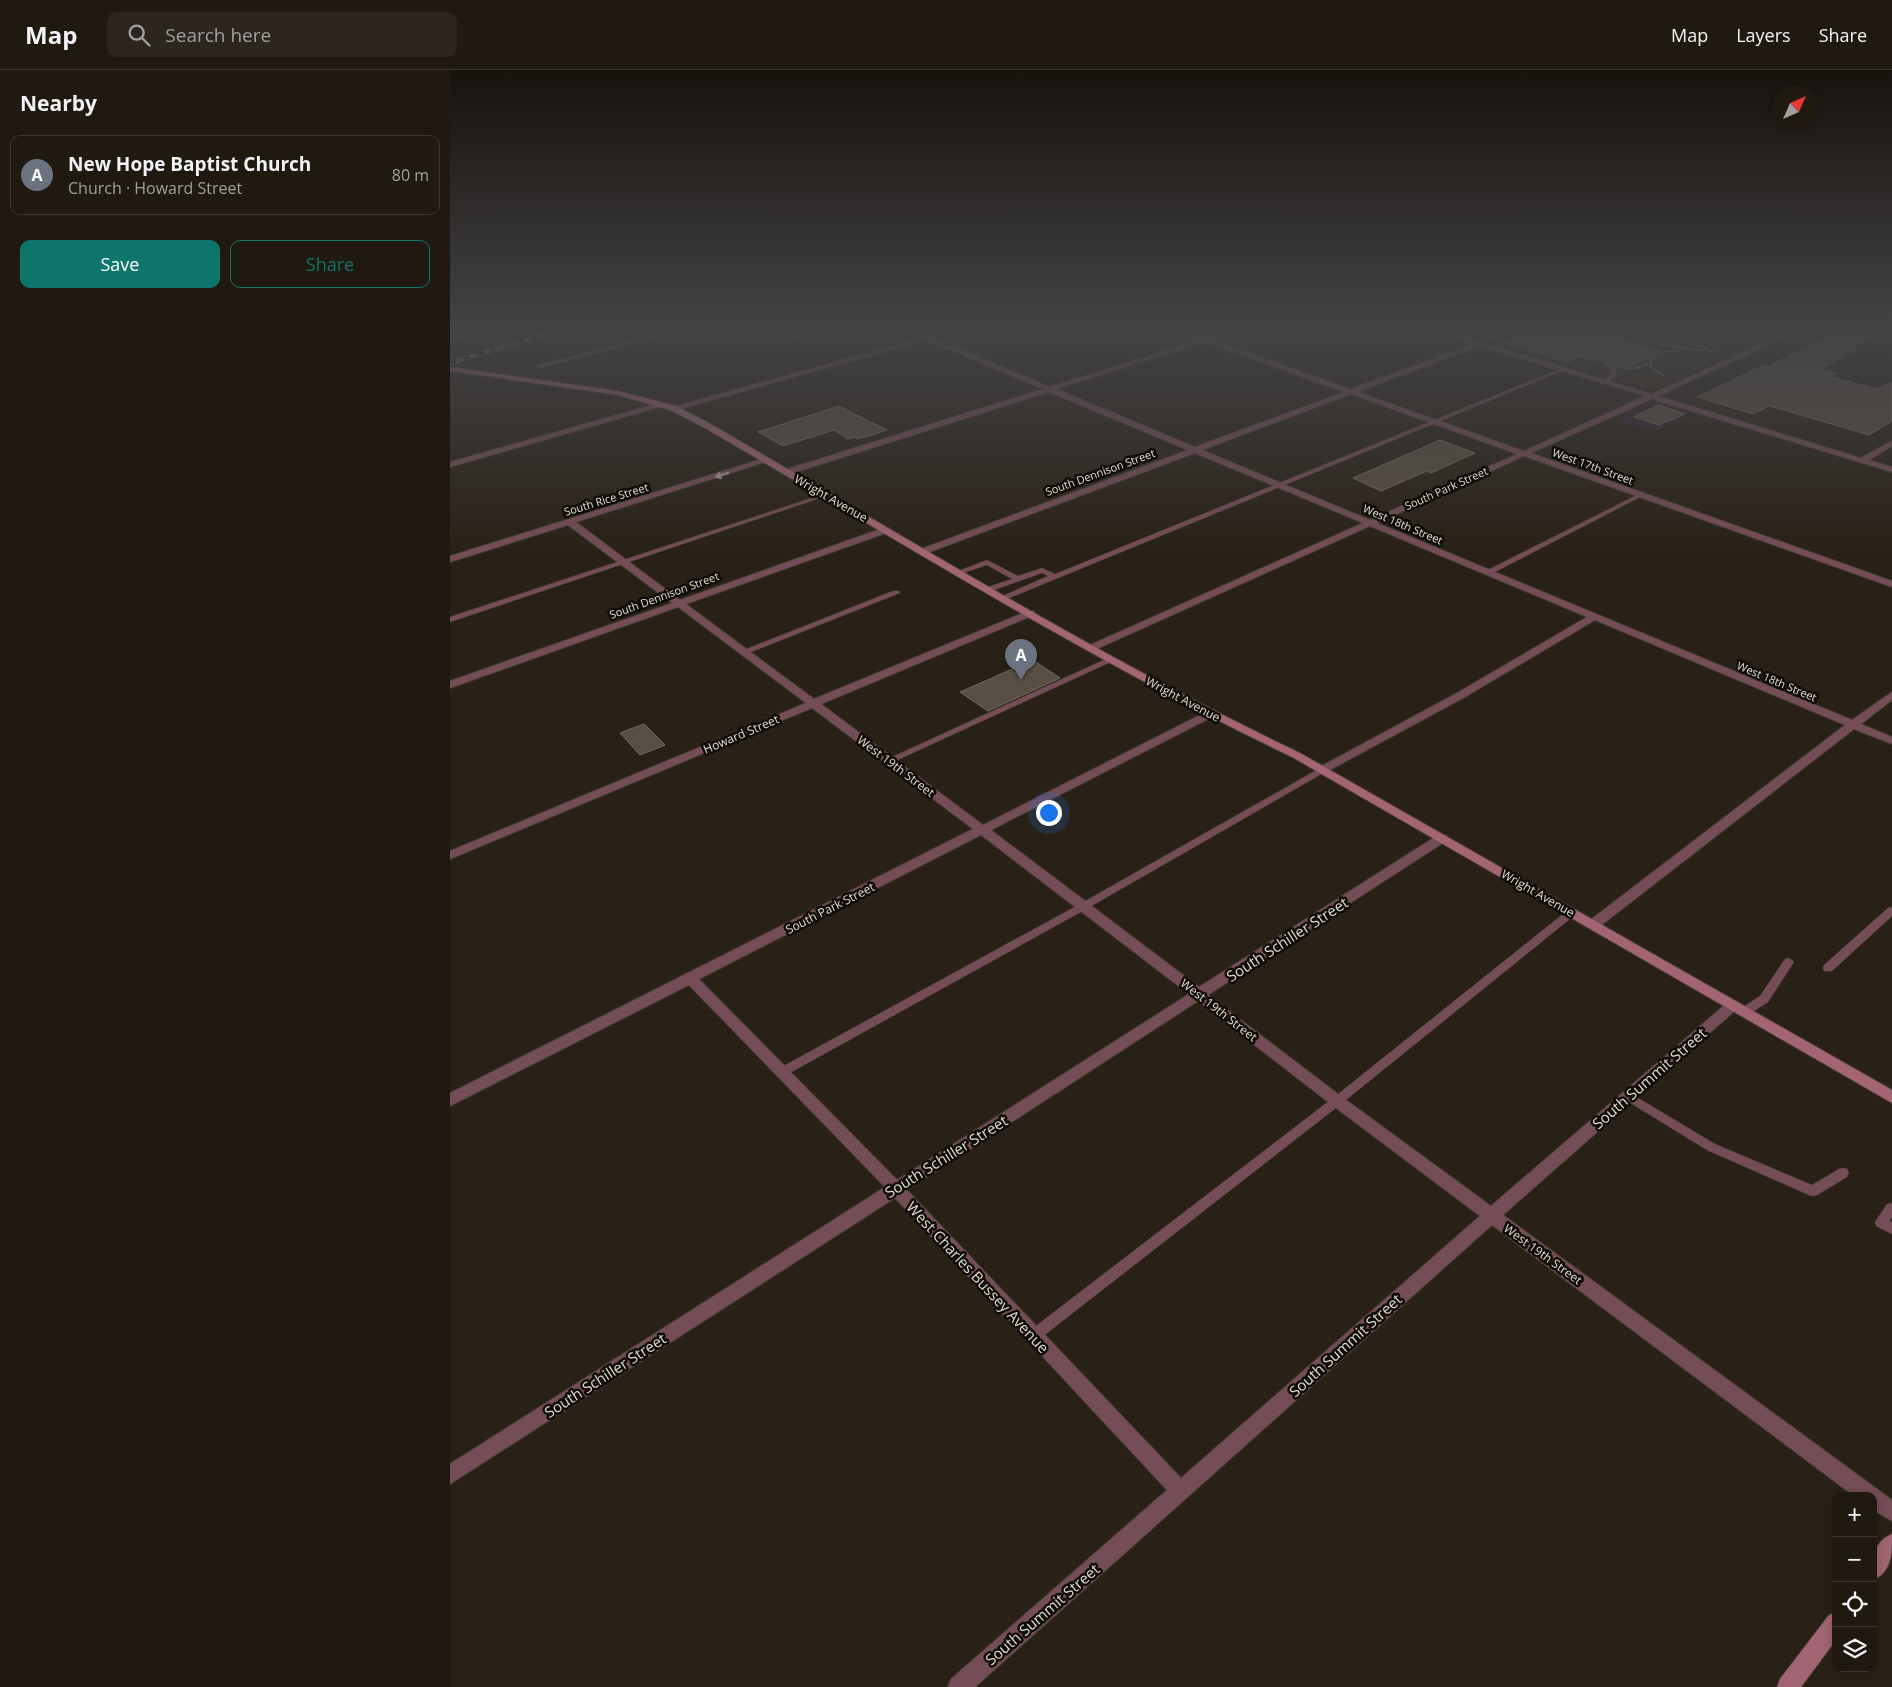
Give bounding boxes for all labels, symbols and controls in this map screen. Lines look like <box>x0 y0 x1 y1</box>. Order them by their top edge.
search box <box>107 12 457 57</box>
text: Map <box>25 18 77 51</box>
icon: search <box>125 21 153 49</box>
text: Search here <box>165 22 271 48</box>
text: Map <box>1671 23 1708 47</box>
text: Layers <box>1736 23 1791 47</box>
text: Share <box>1819 23 1867 47</box>
north arrow <box>1772 85 1817 130</box>
text: Nearby <box>20 89 97 117</box>
text: New Hope Baptist Church <box>68 151 311 177</box>
text: A <box>31 164 43 186</box>
text: 80 m <box>392 164 429 186</box>
text: Church · Howard Street <box>68 177 242 199</box>
button: Save <box>20 240 220 288</box>
button: Share <box>230 240 430 288</box>
street label: West 17th Street <box>1550 444 1636 488</box>
street label: South Dennison Street <box>1043 445 1157 499</box>
street label: South Park Street <box>1402 463 1490 513</box>
street label: Wright Avenue <box>791 470 871 526</box>
one-way arrow <box>714 471 729 479</box>
street label: South Rice Street <box>562 479 650 519</box>
street label: West 18th Street <box>1361 500 1445 548</box>
street label: South Dennison Street <box>607 568 721 622</box>
pin: A <box>1005 639 1037 680</box>
street label: West 18th Street <box>1735 657 1819 705</box>
street label: Wright Avenue <box>1143 672 1223 726</box>
street label: Howard Street <box>700 710 782 758</box>
street label: West 19th Street <box>854 731 938 801</box>
your location <box>1036 800 1062 826</box>
street label: Wright Avenue <box>1498 865 1578 921</box>
street label: South Park Street <box>783 878 877 938</box>
street label: South Schiller Street <box>1222 892 1352 986</box>
street label: West 19th Street <box>1177 975 1261 1045</box>
street label: South Summit Street <box>1588 1023 1710 1133</box>
street label: South Schiller Street <box>881 1110 1011 1202</box>
street label: West Charles Bussey Avenue <box>902 1197 1054 1357</box>
street label: West 19th Street <box>1500 1220 1586 1288</box>
street label: South Summit Street <box>1284 1289 1406 1401</box>
street label: South Schiller Street <box>540 1328 670 1422</box>
map controls <box>1832 1492 1877 1672</box>
button: + <box>1832 1492 1877 1537</box>
button: − <box>1832 1537 1877 1582</box>
street label: South Summit Street <box>981 1559 1103 1669</box>
button: locate <box>1832 1582 1877 1627</box>
button: layers <box>1832 1627 1877 1672</box>

